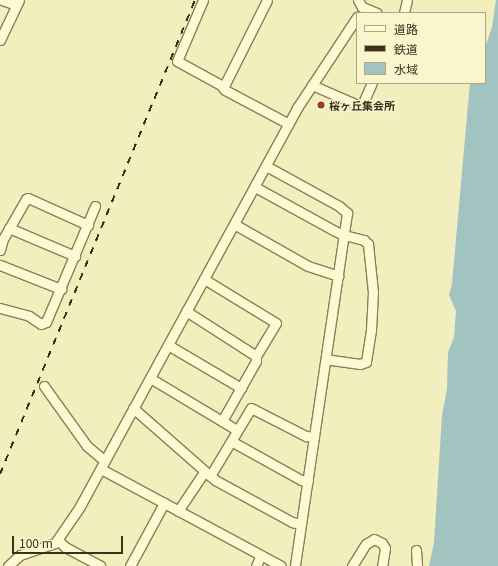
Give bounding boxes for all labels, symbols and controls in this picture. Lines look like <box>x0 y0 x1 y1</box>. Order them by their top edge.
legend <box>356 12 486 84</box>
text: 道路 <box>394 20 418 37</box>
text: 鉄道 <box>394 40 418 57</box>
text: 水域 <box>394 60 418 77</box>
place label: 桜ヶ丘集会所 <box>329 98 395 112</box>
marker: 桜ヶ丘集会所 <box>316 100 326 110</box>
scale bar <box>14 528 125 554</box>
text: 100 m <box>19 534 53 551</box>

